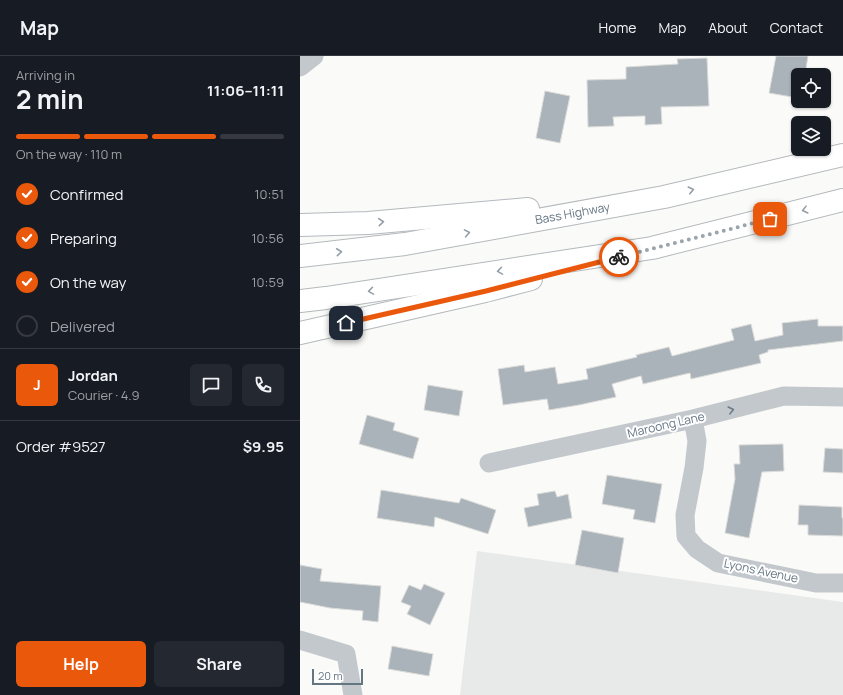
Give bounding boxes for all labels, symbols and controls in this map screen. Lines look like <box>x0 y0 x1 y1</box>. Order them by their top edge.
text: Map <box>20 15 59 41</box>
text: Home <box>599 18 636 37</box>
text: Map <box>658 18 686 37</box>
text: About <box>708 18 748 37</box>
text: Contact <box>770 18 823 37</box>
text: Arriving in <box>16 66 75 84</box>
map controls <box>791 68 831 156</box>
button: locate <box>791 68 831 108</box>
text: 11:06–11:11 <box>207 80 284 101</box>
text: 2 min <box>16 81 84 117</box>
button: layers <box>791 116 831 156</box>
text: On the way · 110 m <box>16 145 122 163</box>
icon: check <box>16 183 38 205</box>
text: Confirmed <box>50 184 123 205</box>
text: 10:51 <box>255 185 284 203</box>
one-way arrow <box>688 187 694 195</box>
street label: Bass Highway <box>534 198 612 228</box>
pin <box>753 202 787 236</box>
one-way arrow <box>802 205 809 214</box>
icon: bag <box>759 208 781 230</box>
one-way arrow <box>378 218 384 227</box>
icon: check <box>16 227 38 249</box>
text: Preparing <box>50 228 117 249</box>
text: 10:56 <box>252 229 284 247</box>
one-way arrow <box>464 229 470 238</box>
courier <box>599 237 639 277</box>
icon: bike <box>608 246 630 268</box>
one-way arrow <box>336 248 342 257</box>
one-way arrow <box>497 267 503 275</box>
icon: check <box>16 271 38 293</box>
text: On the way <box>50 272 126 293</box>
text: 10:59 <box>252 273 284 291</box>
one-way arrow <box>368 286 374 295</box>
pin <box>329 306 363 340</box>
icon: home <box>335 312 357 334</box>
text: Delivered <box>50 316 115 337</box>
button: chat <box>190 364 232 406</box>
button: phone <box>242 364 284 406</box>
text: Jordan <box>68 365 118 386</box>
text: J <box>33 374 41 395</box>
text: Courier · 4.9 <box>68 386 140 404</box>
one-way arrow <box>728 406 734 414</box>
street label: Maroong Lane <box>626 407 706 442</box>
text: Order #9527 <box>16 436 106 457</box>
text: $9.95 <box>243 436 284 457</box>
street label: Lyons Avenue <box>722 554 800 587</box>
button: Help <box>16 641 146 687</box>
button: Share <box>154 641 284 687</box>
scale bar <box>312 667 363 686</box>
text: 20 m <box>318 668 343 683</box>

